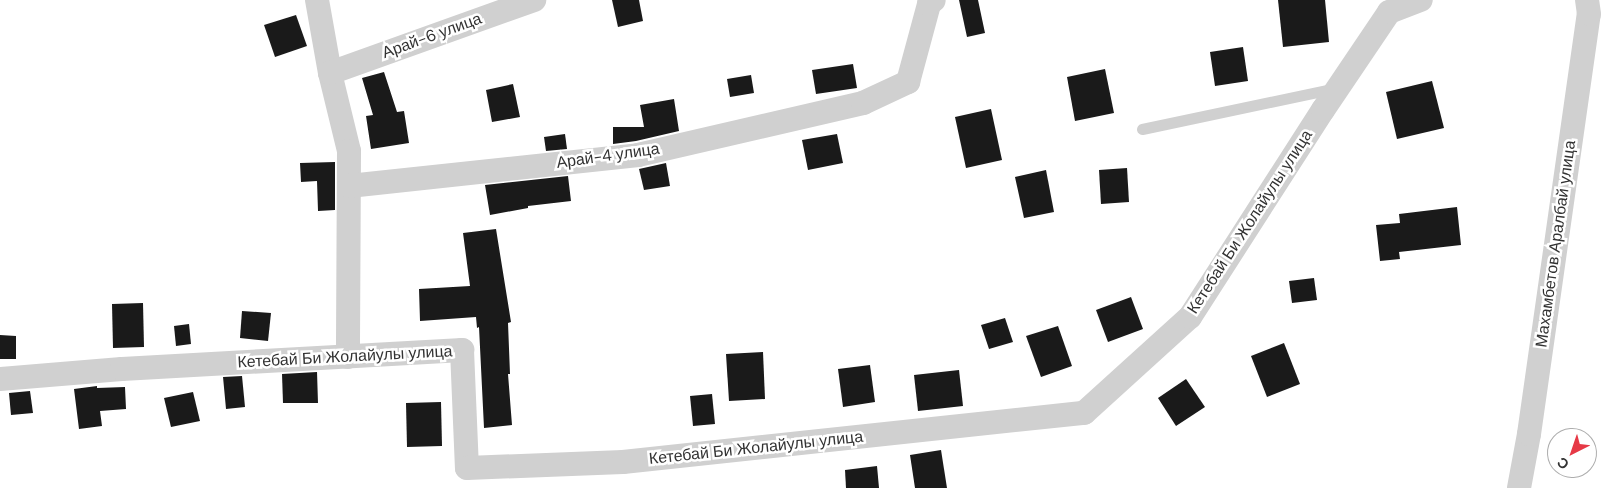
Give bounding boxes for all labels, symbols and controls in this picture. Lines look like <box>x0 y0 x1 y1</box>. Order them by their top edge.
street label: Арай-6 улица <box>380 9 484 63</box>
street label: Кетебай Би Жолайулы улица <box>1183 127 1317 317</box>
street label: Арай-4 улица <box>555 139 661 173</box>
street label: Махамбетов Аралбай улица <box>1532 139 1580 349</box>
street label: Кетебай Би Жолайулы улица <box>237 342 453 372</box>
street label: Кетебай Би Жолайулы улица <box>648 427 864 469</box>
north arrow <box>1547 428 1597 478</box>
text: С <box>1553 453 1573 474</box>

